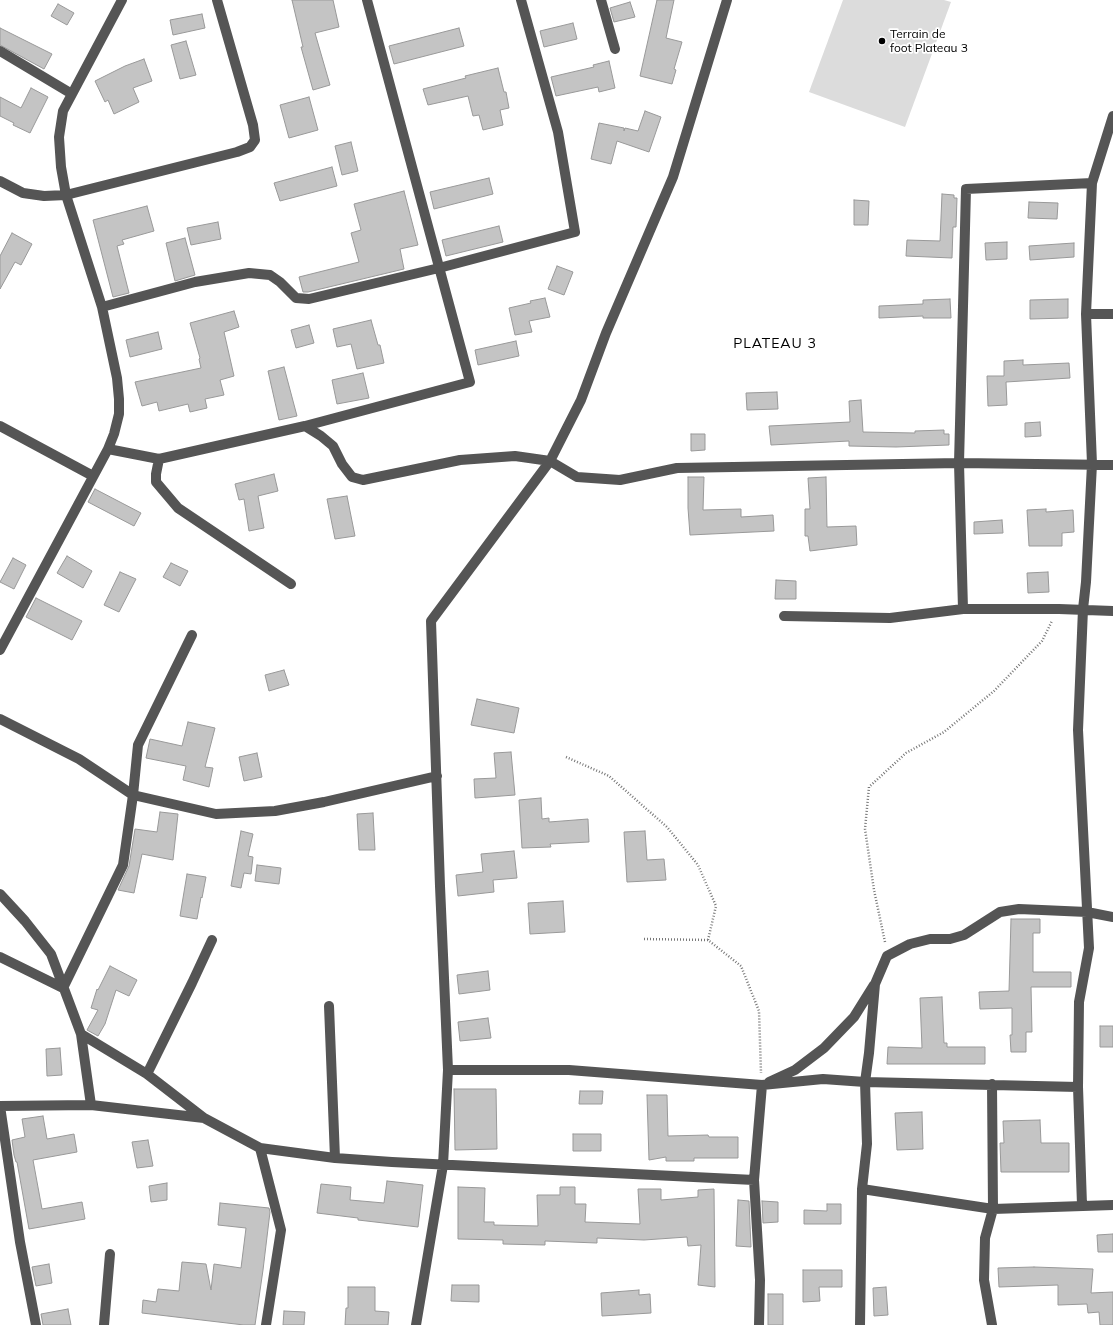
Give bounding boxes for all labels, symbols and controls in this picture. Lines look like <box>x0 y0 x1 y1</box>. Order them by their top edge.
place label: Terrain de foot Plateau 3 <box>890 27 968 55</box>
marker: Terrain de foot Plateau 3 <box>877 36 887 46</box>
district label: PLATEAU 3 <box>733 336 817 352</box>

